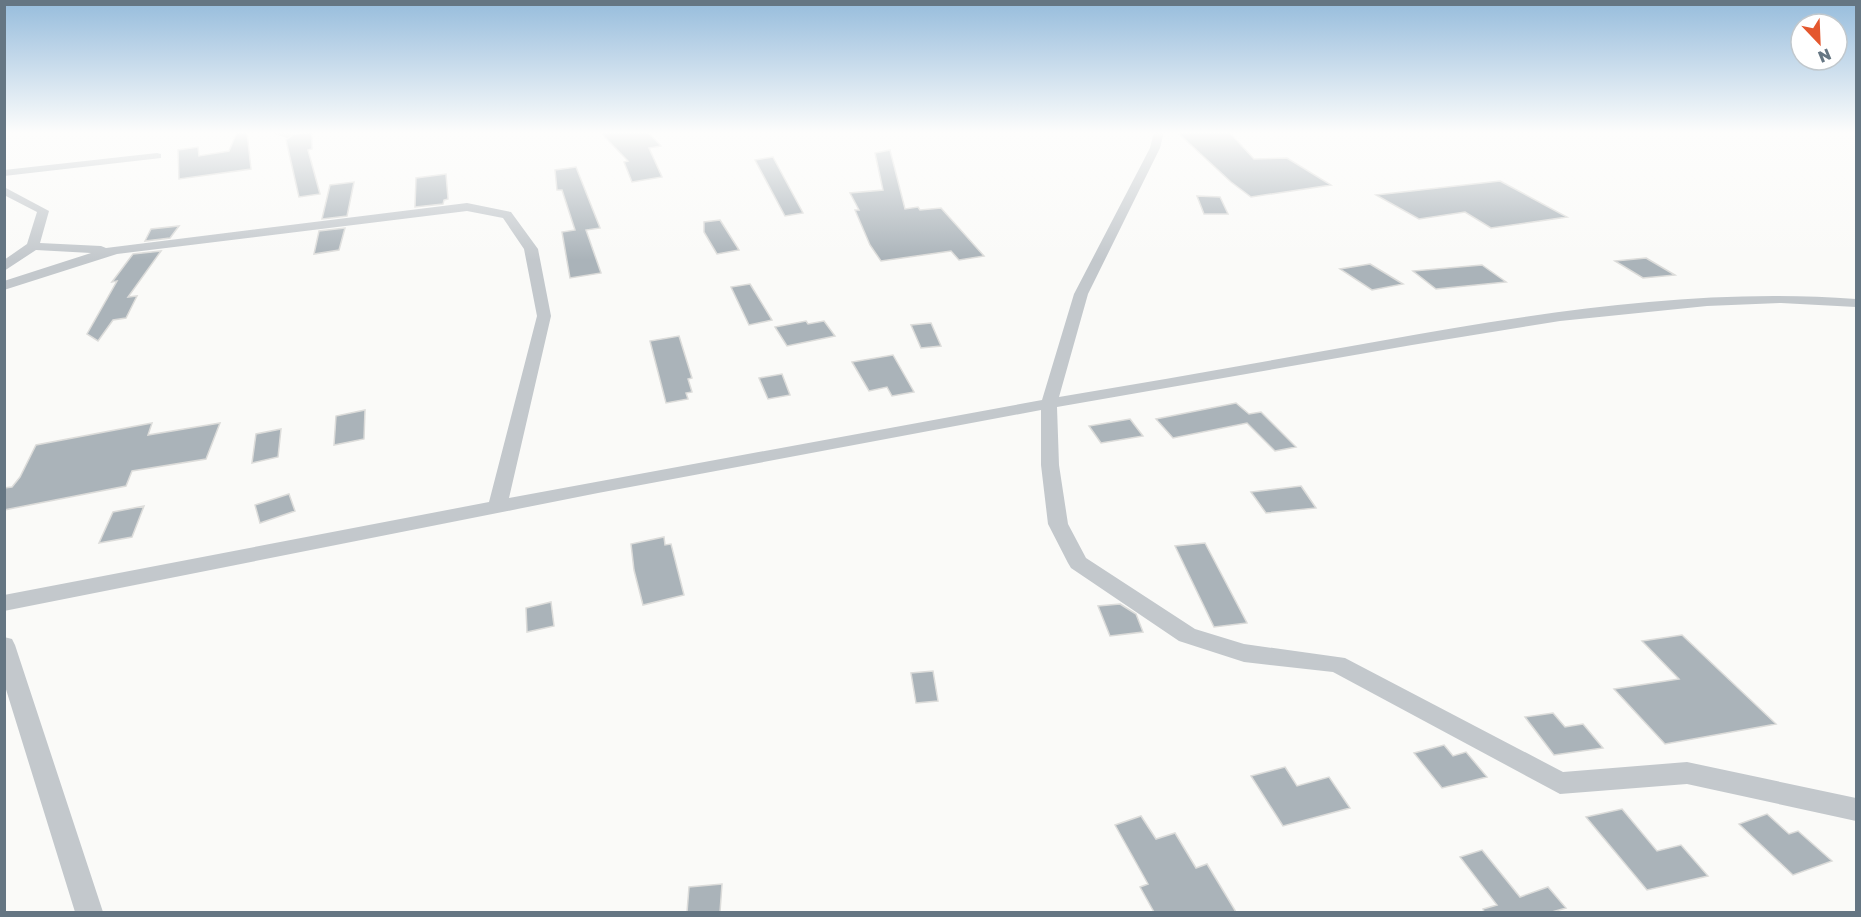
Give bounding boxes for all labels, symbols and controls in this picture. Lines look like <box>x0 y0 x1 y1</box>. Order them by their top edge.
north arrow <box>1789 12 1849 72</box>
text: N <box>1815 44 1834 67</box>

